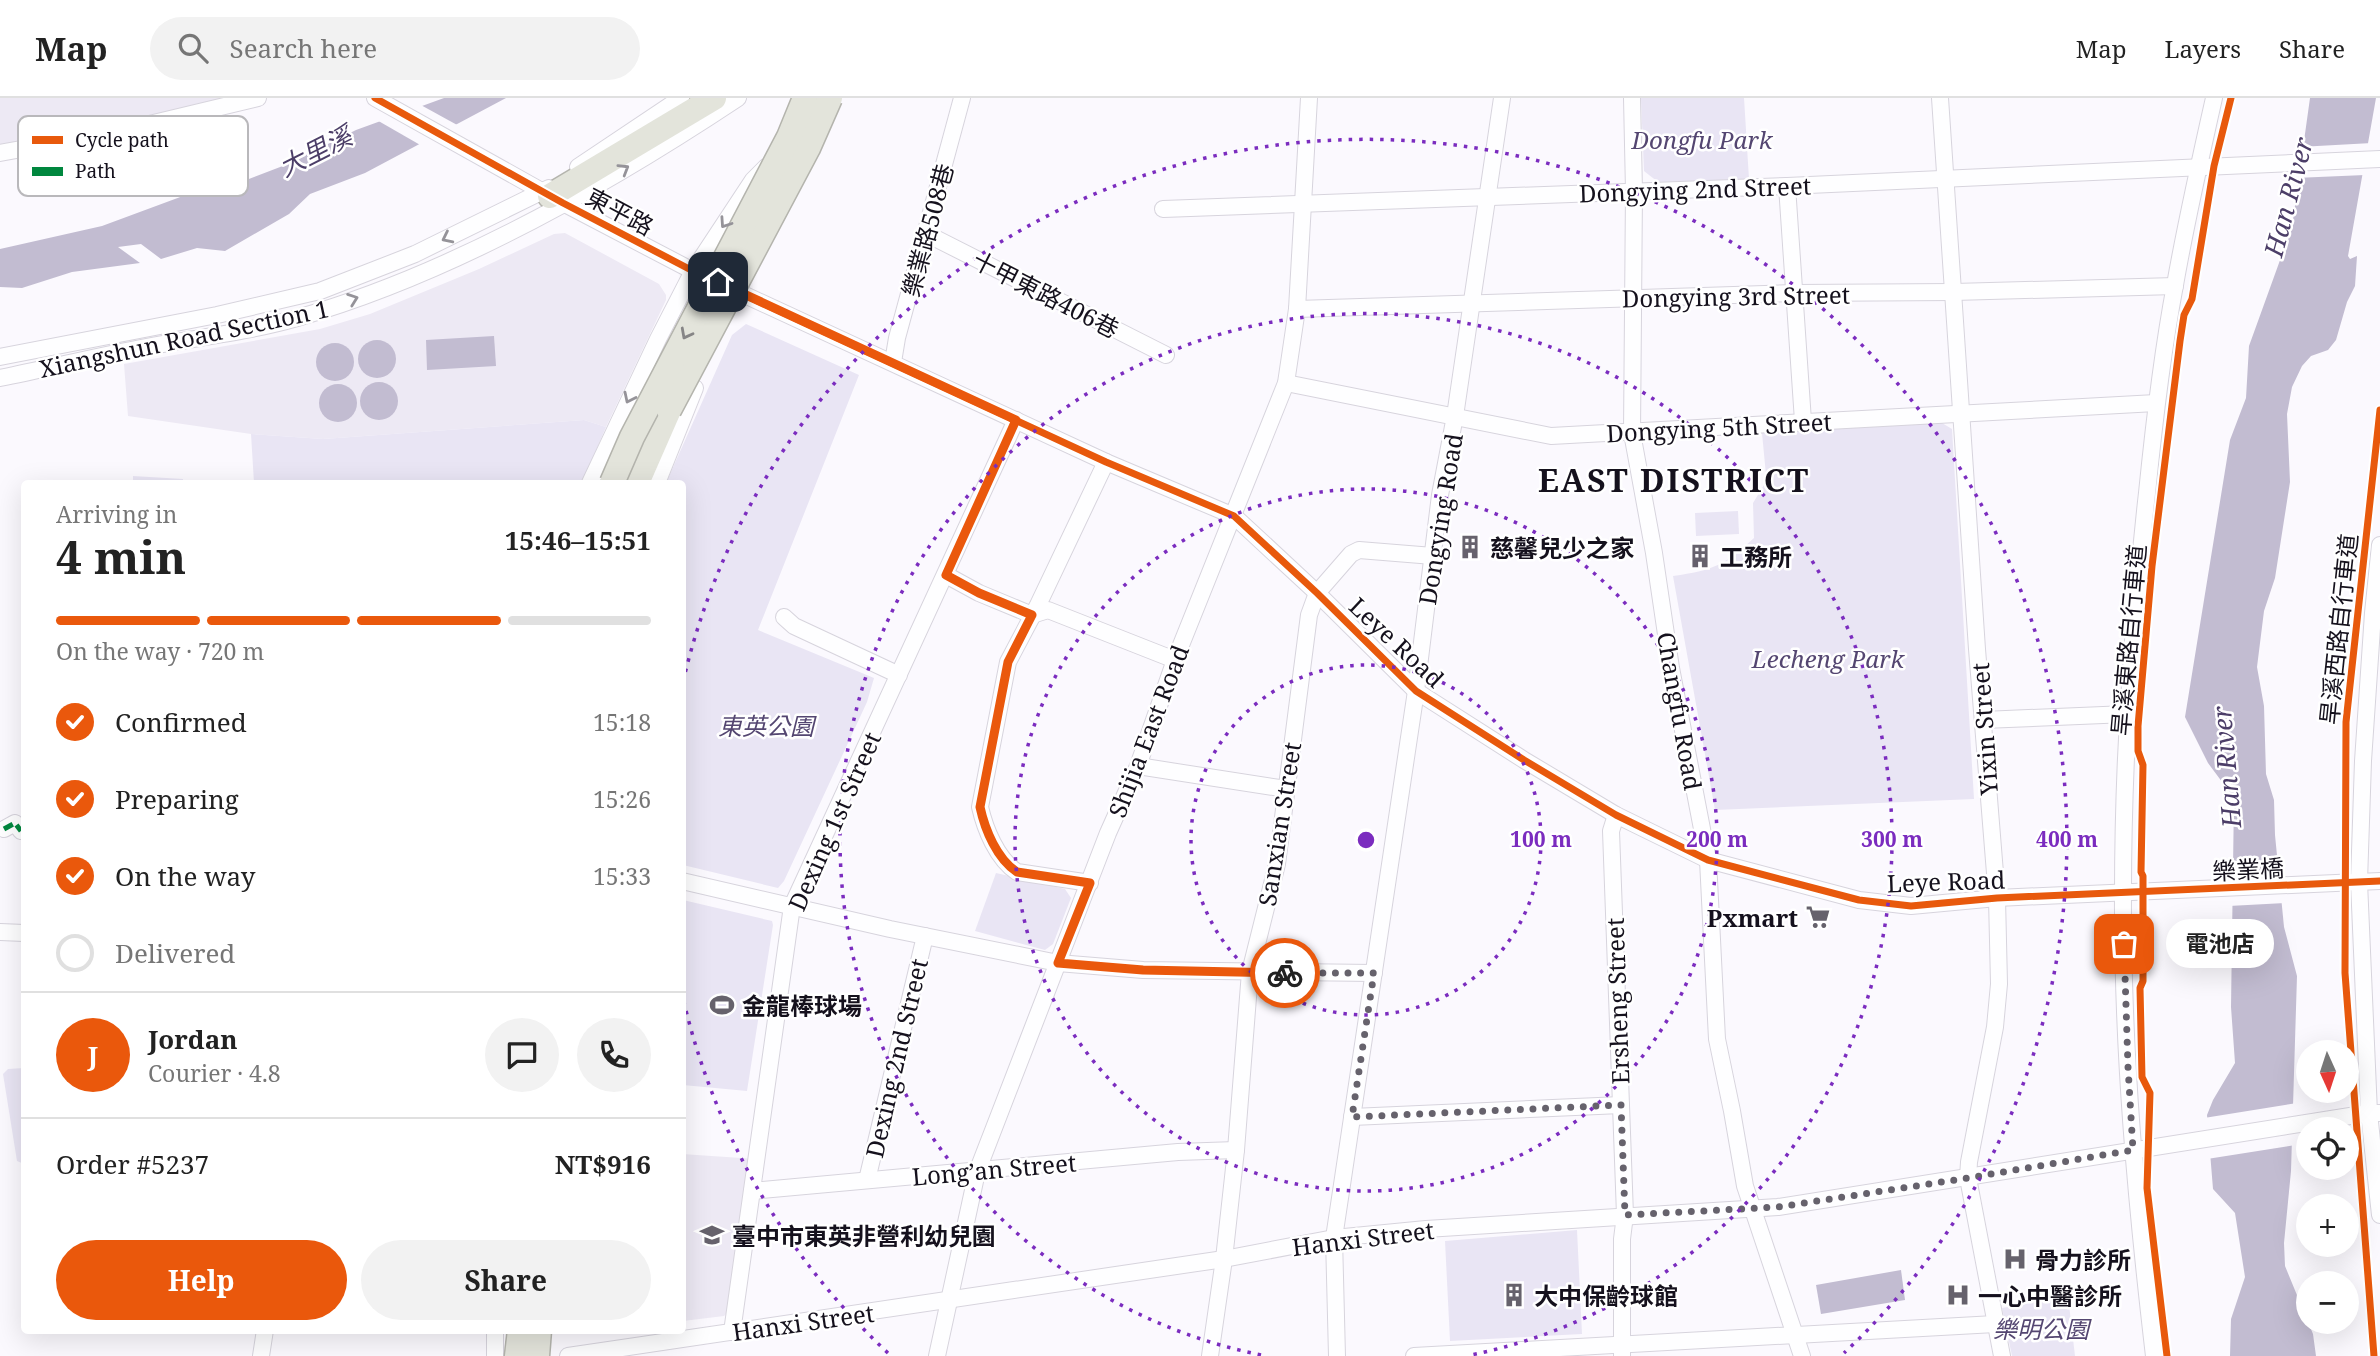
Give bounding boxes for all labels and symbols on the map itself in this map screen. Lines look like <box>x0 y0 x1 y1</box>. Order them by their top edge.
water label: 大里溪 <box>272 115 361 185</box>
legend <box>18 116 248 196</box>
park label: Dongfu Park <box>1631 123 1774 156</box>
text: Cycle path <box>75 127 169 153</box>
water label: Han River <box>2255 133 2321 262</box>
text: Path <box>75 158 116 184</box>
street label: 樂業路508巷 <box>893 160 961 300</box>
one-way arrow <box>617 164 630 177</box>
street label: Dongying 2nd Street <box>1578 168 1812 210</box>
street label: 東平路 <box>580 180 660 242</box>
one-way arrow <box>721 215 733 228</box>
one-way arrow <box>442 230 454 244</box>
street label: 十甲東路406巷 <box>967 243 1125 345</box>
pin <box>688 252 748 312</box>
street label: Dongying 3rd Street <box>1622 278 1850 314</box>
street label: Xiangshun Road Section 1 <box>36 291 332 385</box>
one-way arrow <box>347 293 359 307</box>
one-way arrow <box>681 326 694 339</box>
one-way arrow <box>624 391 638 403</box>
street label: Dongying 5th Street <box>1605 405 1833 449</box>
street label: Dongying Road <box>1410 431 1470 607</box>
district label: EAST DISTRICT <box>1538 458 1810 501</box>
place label: 慈馨兒少之家 <box>1490 531 1634 564</box>
street label: 旱溪西路自行車道 <box>2312 532 2364 726</box>
building icon: 慈馨兒少之家 <box>1456 533 1484 561</box>
place label: 工務所 <box>1720 540 1792 573</box>
building icon: 工務所 <box>1686 542 1714 570</box>
street label: 旱溪東路自行車道 <box>2103 543 2153 737</box>
street label: Leye Road <box>1342 590 1452 695</box>
street label: Changfu Road <box>1650 629 1710 793</box>
street label: Shijia East Road <box>1100 640 1196 822</box>
park label: Lecheng Park <box>1751 642 1905 675</box>
street label: Yixin Street <box>1963 662 2005 797</box>
water label: Han River <box>2203 704 2249 830</box>
park label: 東英公園 <box>718 709 817 742</box>
street label: Dexing 1st Street <box>780 726 888 916</box>
street label: Sanxian Street <box>1250 740 1308 908</box>
text: 100 m <box>1510 825 1572 853</box>
text: 200 m <box>1686 825 1748 853</box>
text: 300 m <box>1861 825 1923 853</box>
text: 400 m <box>2036 825 2098 853</box>
centre of rings <box>1354 828 1378 852</box>
street label: 樂業橋 <box>2211 851 2285 887</box>
street label: Leye Road <box>1886 862 2006 900</box>
place label: Pxmart <box>1707 901 1798 934</box>
supermarket icon: Pxmart <box>1804 903 1832 931</box>
pin <box>2094 914 2154 974</box>
street label: Ersheng Street <box>1598 917 1636 1085</box>
callout: 電池店 <box>2166 920 2274 968</box>
courier <box>1250 938 1320 1008</box>
street label: Dexing 2nd Street <box>857 955 935 1161</box>
place label: 金龍棒球場 <box>742 989 862 1022</box>
sports icon: 金龍棒球場 <box>708 991 736 1019</box>
north arrow <box>2296 1040 2359 1102</box>
street label: Long’an Street <box>911 1145 1077 1193</box>
street label: Hanxi Street <box>1290 1213 1436 1263</box>
place label: 臺中市東英非營利幼兒園 <box>732 1219 996 1252</box>
school or university icon: 臺中市東英非營利幼兒園 <box>698 1221 726 1249</box>
place label: 骨力診所 <box>2035 1243 2131 1276</box>
hospital icon: 骨力診所 <box>2001 1245 2029 1273</box>
place label: 大中保齡球館 <box>1534 1279 1678 1312</box>
place label: 一心中醫診所 <box>1978 1279 2122 1312</box>
building icon: 大中保齡球館 <box>1500 1281 1528 1309</box>
hospital icon: 一心中醫診所 <box>1944 1281 1972 1309</box>
street label: Hanxi Street <box>730 1296 876 1348</box>
park label: 樂明公園 <box>1993 1312 2092 1345</box>

